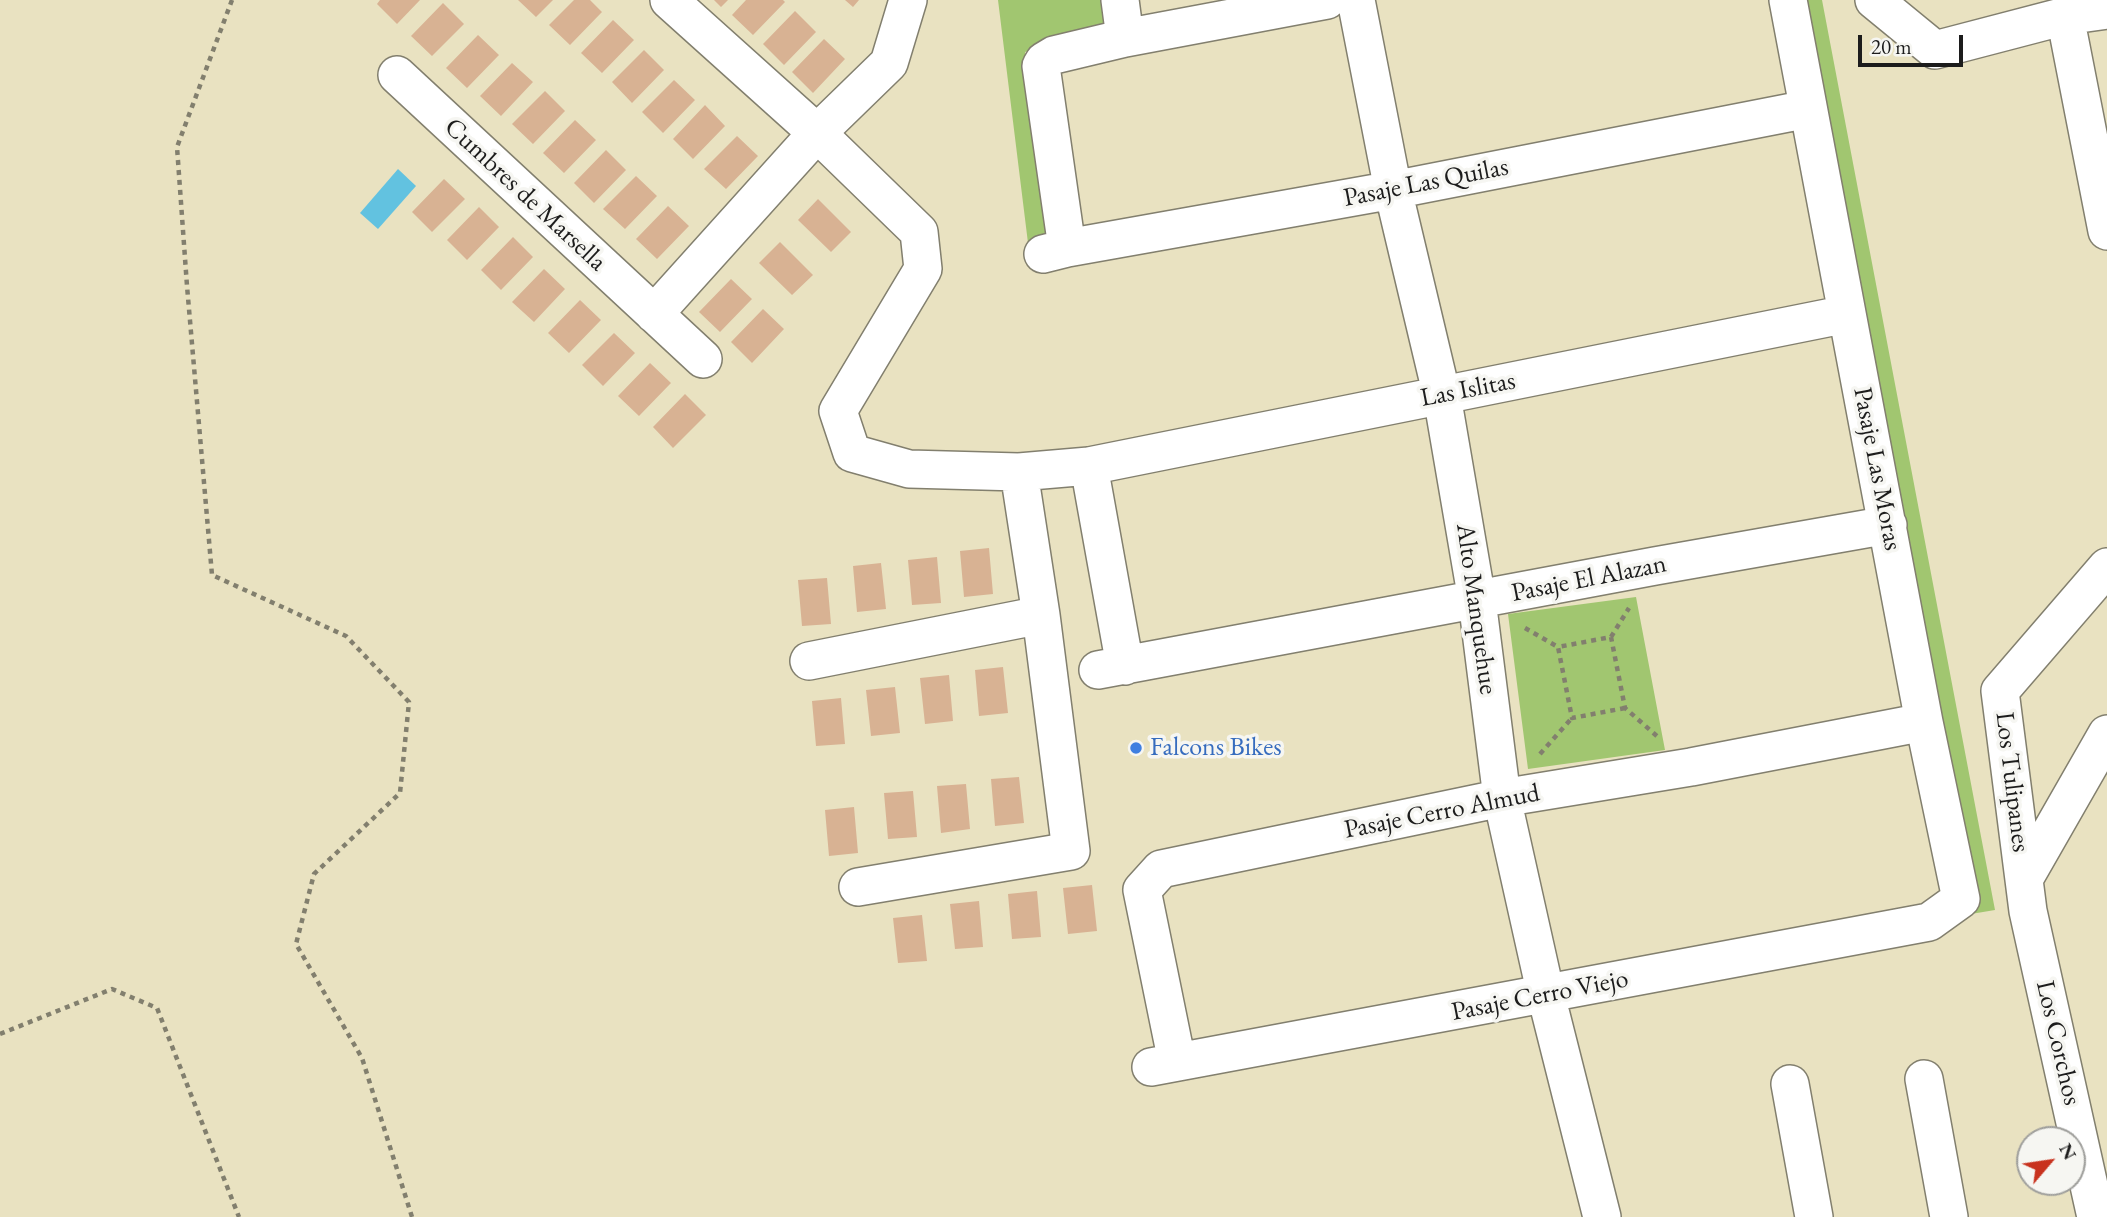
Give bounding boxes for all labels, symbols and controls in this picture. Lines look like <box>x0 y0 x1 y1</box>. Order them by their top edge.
scale bar <box>1862 21 1967 65</box>
text: 20 m <box>1871 33 1912 60</box>
street label: Cumbres de Marsella <box>438 112 612 278</box>
street label: Pasaje Las Quilas <box>1341 152 1511 214</box>
street label: Las Islitas <box>1418 366 1518 414</box>
street label: Pasaje Las Moras <box>1846 385 1908 553</box>
street label: Alto Manquehue <box>1449 522 1503 696</box>
street label: Pasaje El Alazan <box>1509 549 1669 609</box>
street label: Los Tulipanes <box>1988 710 2036 854</box>
place label: Falcons Bikes <box>1150 732 1282 764</box>
marker: Falcons Bikes <box>1128 740 1144 756</box>
street label: Pasaje Cerro Almud <box>1342 778 1542 846</box>
street label: Pasaje Cerro Viejo <box>1449 964 1631 1028</box>
street label: Los Corchos <box>2029 978 2087 1108</box>
north arrow <box>2016 1126 2086 1196</box>
text: N <box>2053 1139 2083 1164</box>

